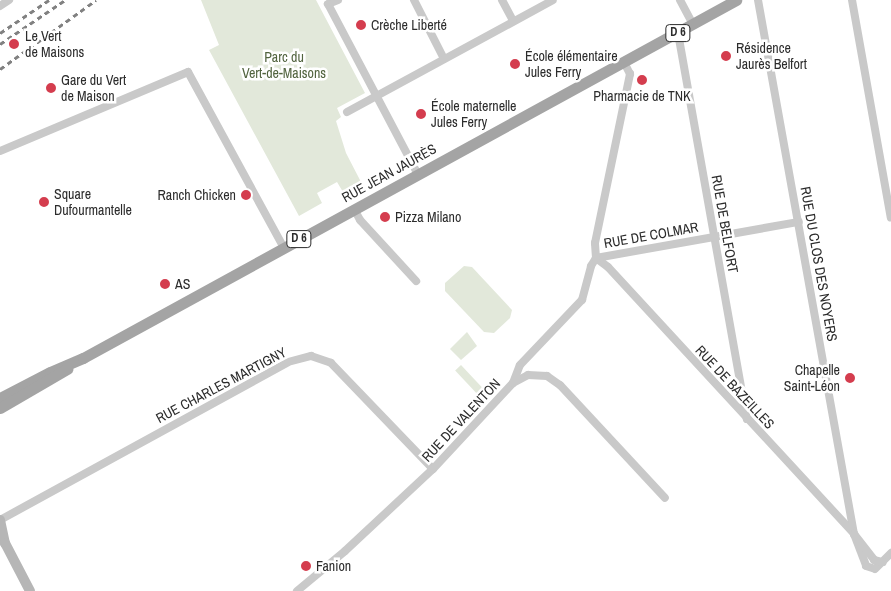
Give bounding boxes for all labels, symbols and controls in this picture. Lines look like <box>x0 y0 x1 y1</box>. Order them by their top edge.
place label: Crèche Liberté <box>371 17 447 33</box>
marker: Crèche Liberté <box>355 19 367 31</box>
road number: D 6 <box>664 23 692 42</box>
place label: Le Vert de Maisons <box>25 28 84 60</box>
marker: Le Vert de Maisons <box>7 37 21 51</box>
place label: Résidence Jaurès Belfort <box>736 40 807 72</box>
place label: École élémentaire Jules Ferry <box>525 48 618 80</box>
park label: Parc du Vert-de-Maisons <box>242 49 326 82</box>
marker: Résidence Jaurès Belfort <box>720 50 732 62</box>
marker: École élémentaire Jules Ferry <box>509 58 521 70</box>
place label: Gare du Vert de Maison <box>61 72 126 104</box>
marker: Pharmacie de TNK <box>636 74 648 86</box>
marker: Gare du Vert de Maison <box>45 82 57 94</box>
place label: Pharmacie de TNK <box>593 88 691 104</box>
place label: École maternelle Jules Ferry <box>431 98 516 130</box>
marker: École maternelle Jules Ferry <box>415 108 427 120</box>
street label: RUE JEAN JAURÈS <box>339 140 439 206</box>
street label: RUE DE BELFORT <box>708 174 742 274</box>
street label: RUE DU CLOS DES NOYERS <box>797 185 841 343</box>
place label: Square Dufourmantelle <box>54 186 132 218</box>
place label: Ranch Chicken <box>158 187 236 203</box>
marker: Ranch Chicken <box>240 189 252 201</box>
marker: Square Dufourmantelle <box>38 196 50 208</box>
place label: Pizza Milano <box>395 209 461 225</box>
marker: Pizza Milano <box>379 211 391 223</box>
street label: RUE DE COLMAR <box>602 218 700 252</box>
road number: D 6 <box>285 230 313 248</box>
place label: AS <box>175 276 190 292</box>
marker: AS <box>159 278 171 290</box>
street label: RUE DE BAZEILLES <box>692 342 778 432</box>
street label: RUE CHARLES MARTIGNY <box>153 343 289 427</box>
place label: Chapelle Saint-Léon <box>784 362 840 394</box>
marker: Chapelle Saint-Léon <box>844 372 856 384</box>
street label: RUE DE VALENTON <box>418 375 504 465</box>
place label: Fanion <box>316 558 351 574</box>
marker: Fanion <box>300 560 312 572</box>

